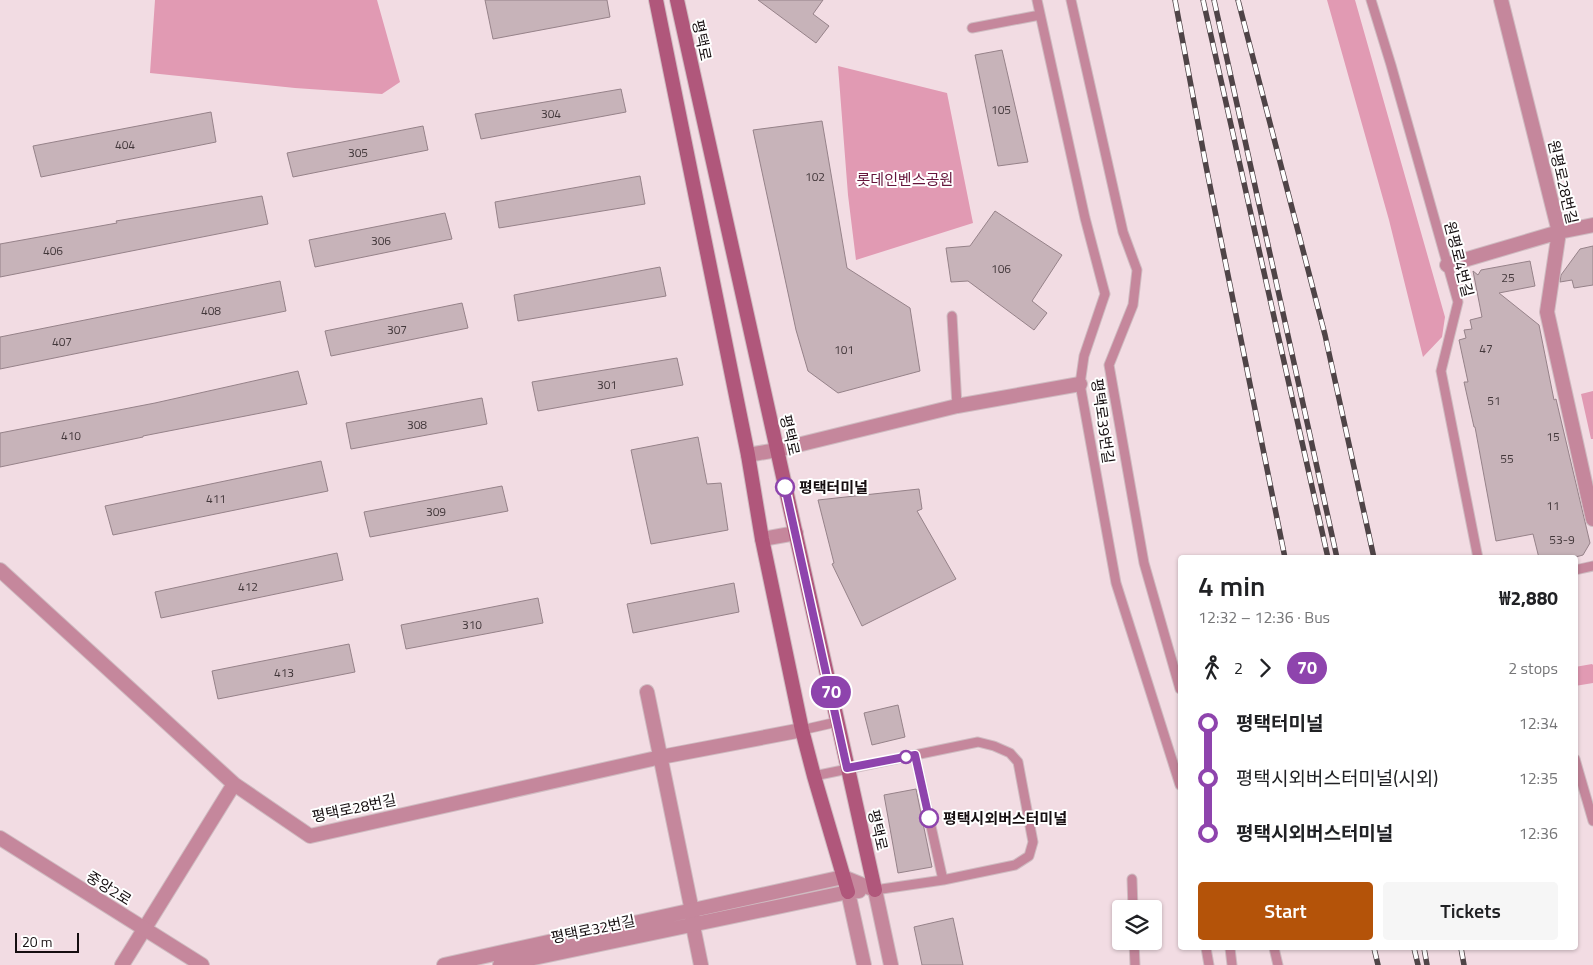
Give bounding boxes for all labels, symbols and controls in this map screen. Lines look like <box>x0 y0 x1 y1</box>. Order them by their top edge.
street label: 평택로 <box>686 17 718 63</box>
house number: 105 <box>991 100 1011 119</box>
house number: 304 <box>541 104 561 123</box>
house number: 404 <box>115 135 135 154</box>
street label: 원평로28번길 <box>1542 138 1584 226</box>
house number: 305 <box>348 143 368 162</box>
house number: 102 <box>805 167 825 186</box>
park label: 롯데인벤스공원 <box>857 168 953 191</box>
street label: 원평로4번길 <box>1438 219 1480 299</box>
house number: 306 <box>371 231 391 250</box>
house number: 406 <box>43 241 63 260</box>
house number: 106 <box>991 259 1011 278</box>
house number: 25 <box>1501 268 1515 287</box>
house number: 408 <box>201 301 221 320</box>
house number: 307 <box>387 320 407 339</box>
house number: 407 <box>52 332 72 351</box>
house number: 47 <box>1479 339 1493 358</box>
house number: 101 <box>834 340 854 359</box>
house number: 301 <box>597 375 617 394</box>
street label: 평택로39번길 <box>1086 377 1120 465</box>
house number: 51 <box>1487 391 1501 410</box>
street label: 평택로 <box>774 412 806 458</box>
house number: 308 <box>407 415 427 434</box>
house number: 410 <box>61 426 81 445</box>
house number: 15 <box>1546 427 1560 446</box>
house number: 55 <box>1500 449 1514 468</box>
place label: 평택터미널 <box>799 476 868 499</box>
marker: 평택터미널 <box>775 477 795 497</box>
house number: 411 <box>206 489 226 508</box>
house number: 11 <box>1546 496 1560 515</box>
house number: 309 <box>426 502 446 521</box>
house number: 53-9 <box>1549 530 1575 549</box>
text: 4 min <box>1198 564 1265 607</box>
house number: 412 <box>238 577 258 596</box>
text: ₩2,880 <box>1499 583 1558 612</box>
text: 12:32 – 12:36 · Bus <box>1198 605 1330 629</box>
house number: 310 <box>462 615 482 634</box>
icon: walk <box>1198 654 1226 682</box>
icon: forward <box>1251 654 1279 682</box>
text: 70 <box>1297 654 1317 681</box>
text: 2 <box>1234 656 1243 680</box>
text: 2 stops <box>1508 656 1558 680</box>
house number: 413 <box>274 663 294 682</box>
line badge: 70 <box>808 676 854 708</box>
text: 70 <box>821 678 841 705</box>
text: 평택터미널 <box>1236 708 1323 737</box>
text: 12:34 <box>1519 711 1558 735</box>
unlabelled marker <box>899 750 913 764</box>
text: 평택시외버스터미널(시외) <box>1236 763 1438 792</box>
text: 12:35 <box>1519 766 1558 790</box>
street label: 평택로28번길 <box>310 788 398 828</box>
street label: 평택로 <box>862 807 894 853</box>
place label: 평택시외버스터미널 <box>943 807 1067 830</box>
marker: 평택시외버스터미널 <box>919 808 939 828</box>
text: 평택시외버스터미널 <box>1236 818 1393 847</box>
text: 12:36 <box>1519 821 1558 845</box>
street label: 중앙2로 <box>82 865 136 911</box>
button: Start <box>1198 882 1373 940</box>
button: Tickets <box>1383 882 1558 940</box>
map controls <box>1112 900 1162 950</box>
button: layers <box>1112 900 1162 950</box>
street label: 평택로32번길 <box>549 909 637 949</box>
scale bar <box>15 930 79 953</box>
text: 20 m <box>22 931 52 952</box>

